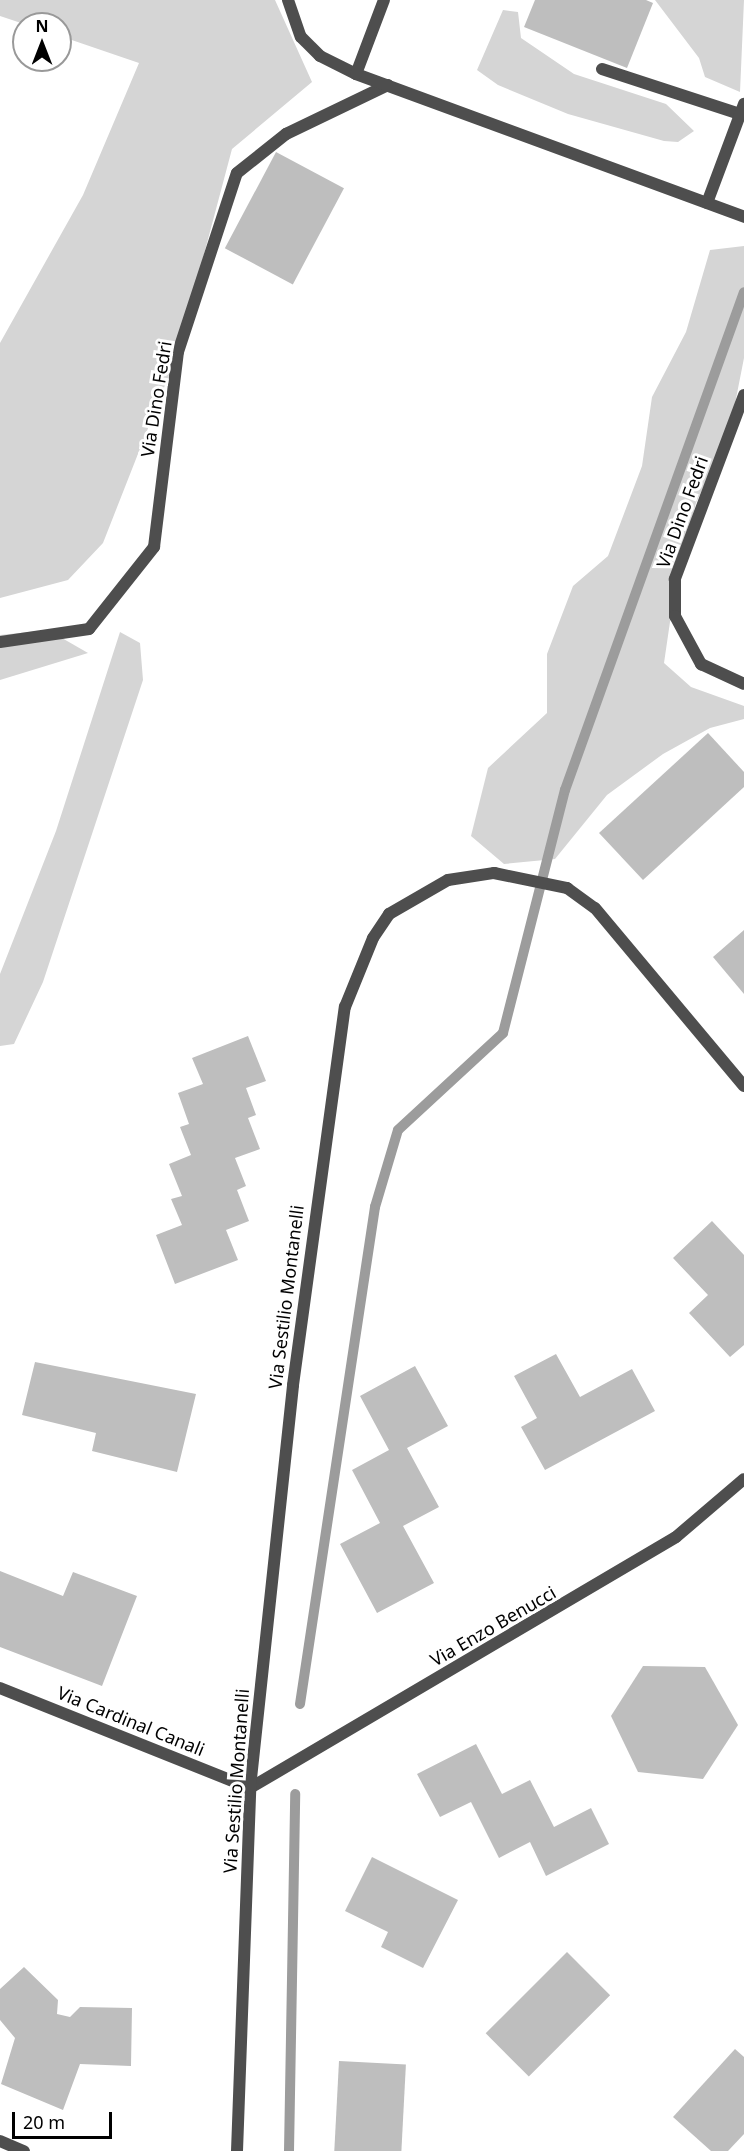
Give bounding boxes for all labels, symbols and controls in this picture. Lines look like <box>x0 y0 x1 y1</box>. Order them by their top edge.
north arrow <box>12 12 72 72</box>
text: N <box>35 15 49 37</box>
street label: Via Dino Fedri <box>136 339 176 459</box>
street label: Via Dino Fedri <box>652 453 712 571</box>
street label: Via Sestilio Montanelli <box>264 1204 308 1390</box>
street label: Via Enzo Benucci <box>426 1581 560 1671</box>
street label: Via Cardinal Canali <box>54 1682 208 1760</box>
street label: Via Sestilio Montanelli <box>219 1688 253 1874</box>
scale bar <box>15 2100 116 2138</box>
text: 20 m <box>23 2110 65 2134</box>

